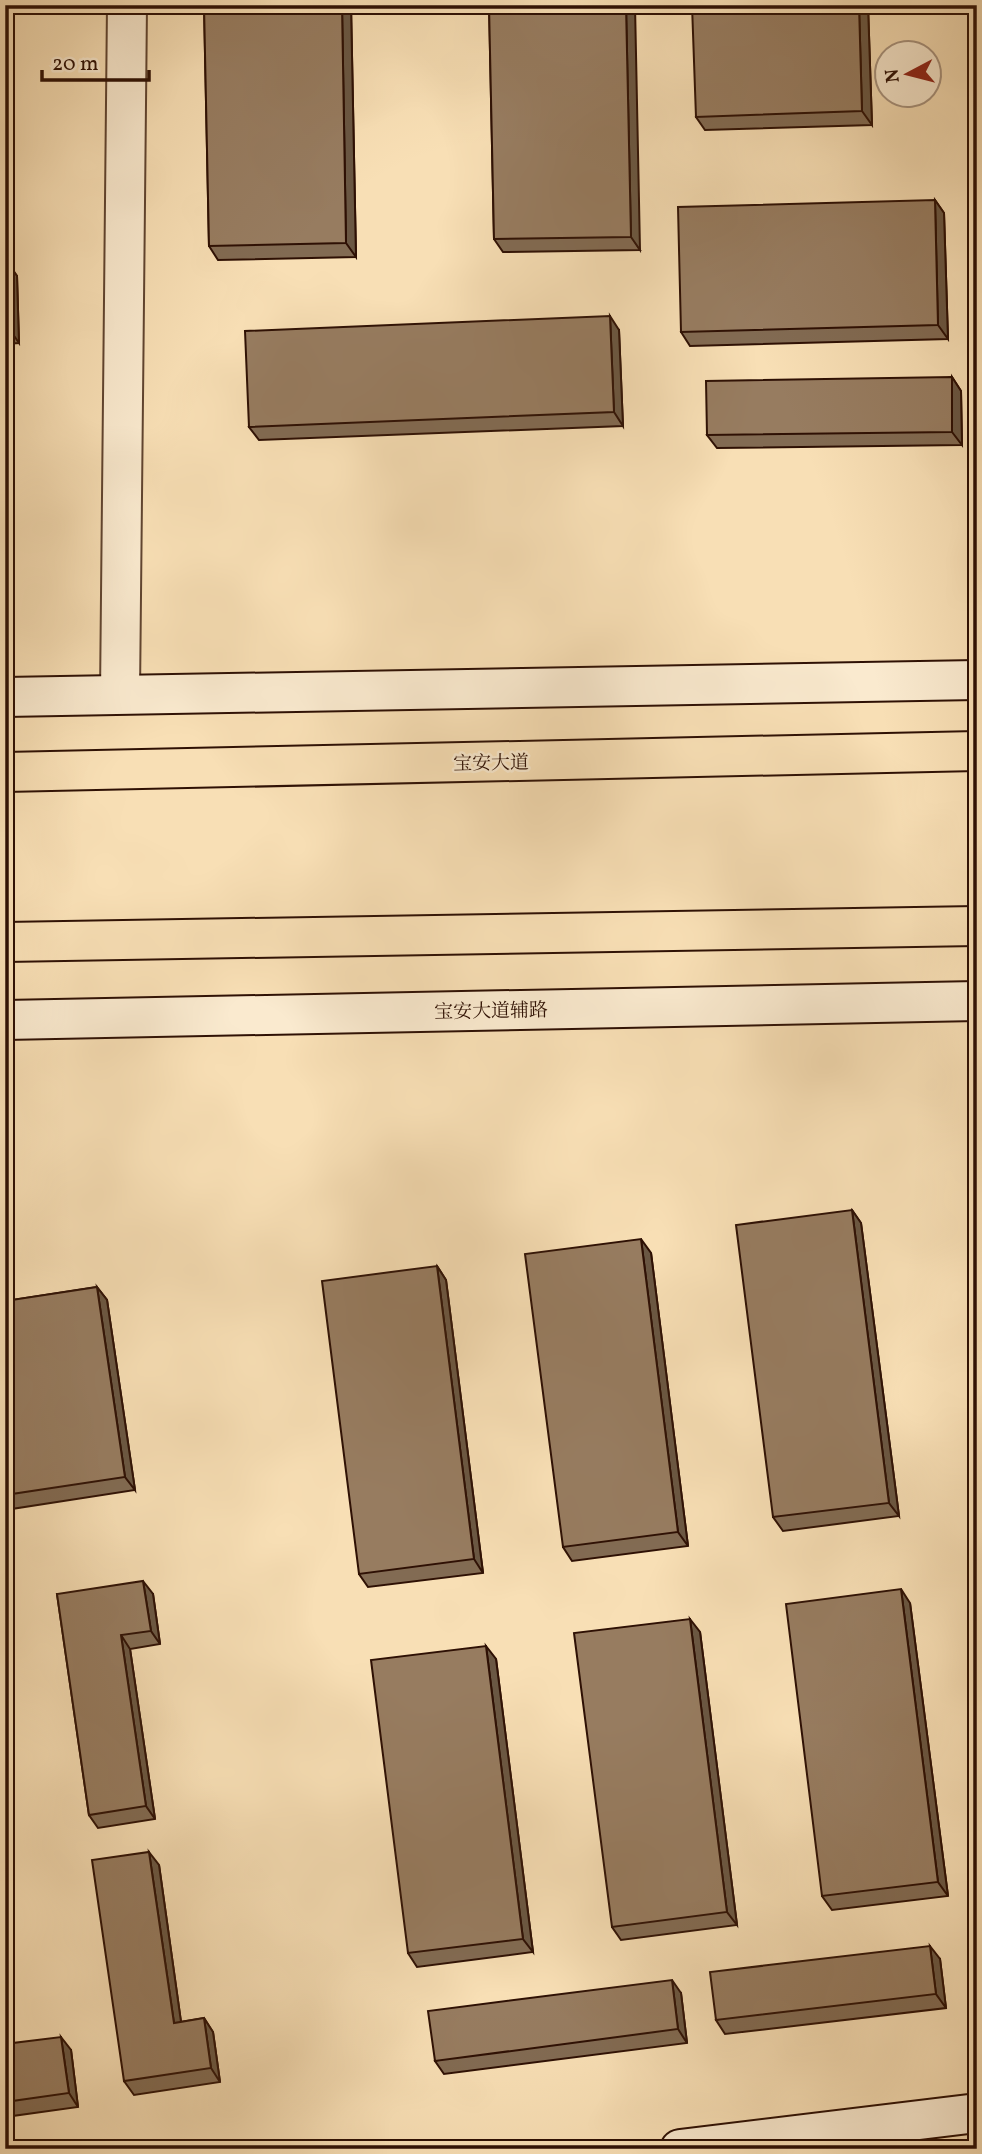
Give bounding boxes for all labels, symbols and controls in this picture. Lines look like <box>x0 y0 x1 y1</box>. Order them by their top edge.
scale bar <box>42 38 149 82</box>
north arrow <box>874 38 944 108</box>
text: 20 m <box>52 50 98 79</box>
text: N <box>879 67 907 84</box>
street label: 宝安大道 <box>453 750 529 778</box>
street label: 宝安大道辅路 <box>434 998 548 1026</box>

